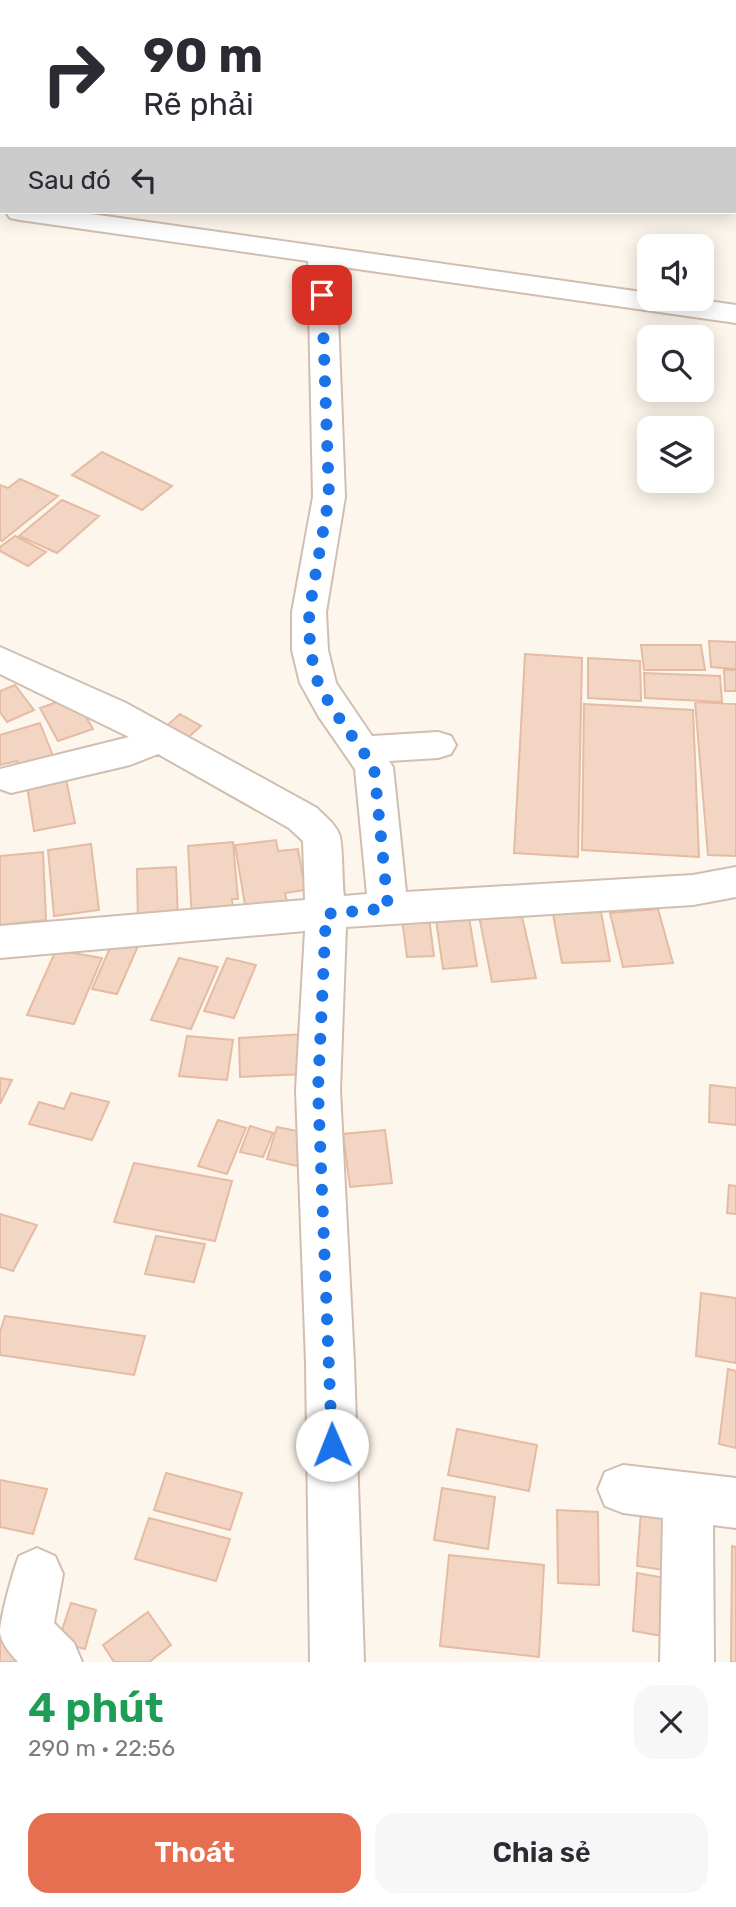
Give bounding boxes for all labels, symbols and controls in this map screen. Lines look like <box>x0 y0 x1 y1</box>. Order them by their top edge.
text: 90 m <box>143 26 263 84</box>
icon: right <box>28 28 119 119</box>
text: Rẽ phải <box>143 85 254 123</box>
icon: left <box>125 161 163 199</box>
text: Sau đó <box>28 165 111 196</box>
map controls <box>637 234 714 493</box>
button: sound <box>637 234 714 311</box>
pin <box>292 265 352 325</box>
icon: arrive <box>303 276 341 314</box>
button: search <box>637 325 714 402</box>
button: layers <box>637 416 714 493</box>
position arrow <box>295 1408 369 1482</box>
text: 4 phút <box>28 1683 164 1733</box>
button: close <box>634 1685 708 1759</box>
text: 290 m · 22:56 <box>28 1734 175 1762</box>
button: Thoát <box>28 1813 361 1893</box>
button: Chia sẻ <box>375 1813 708 1893</box>

